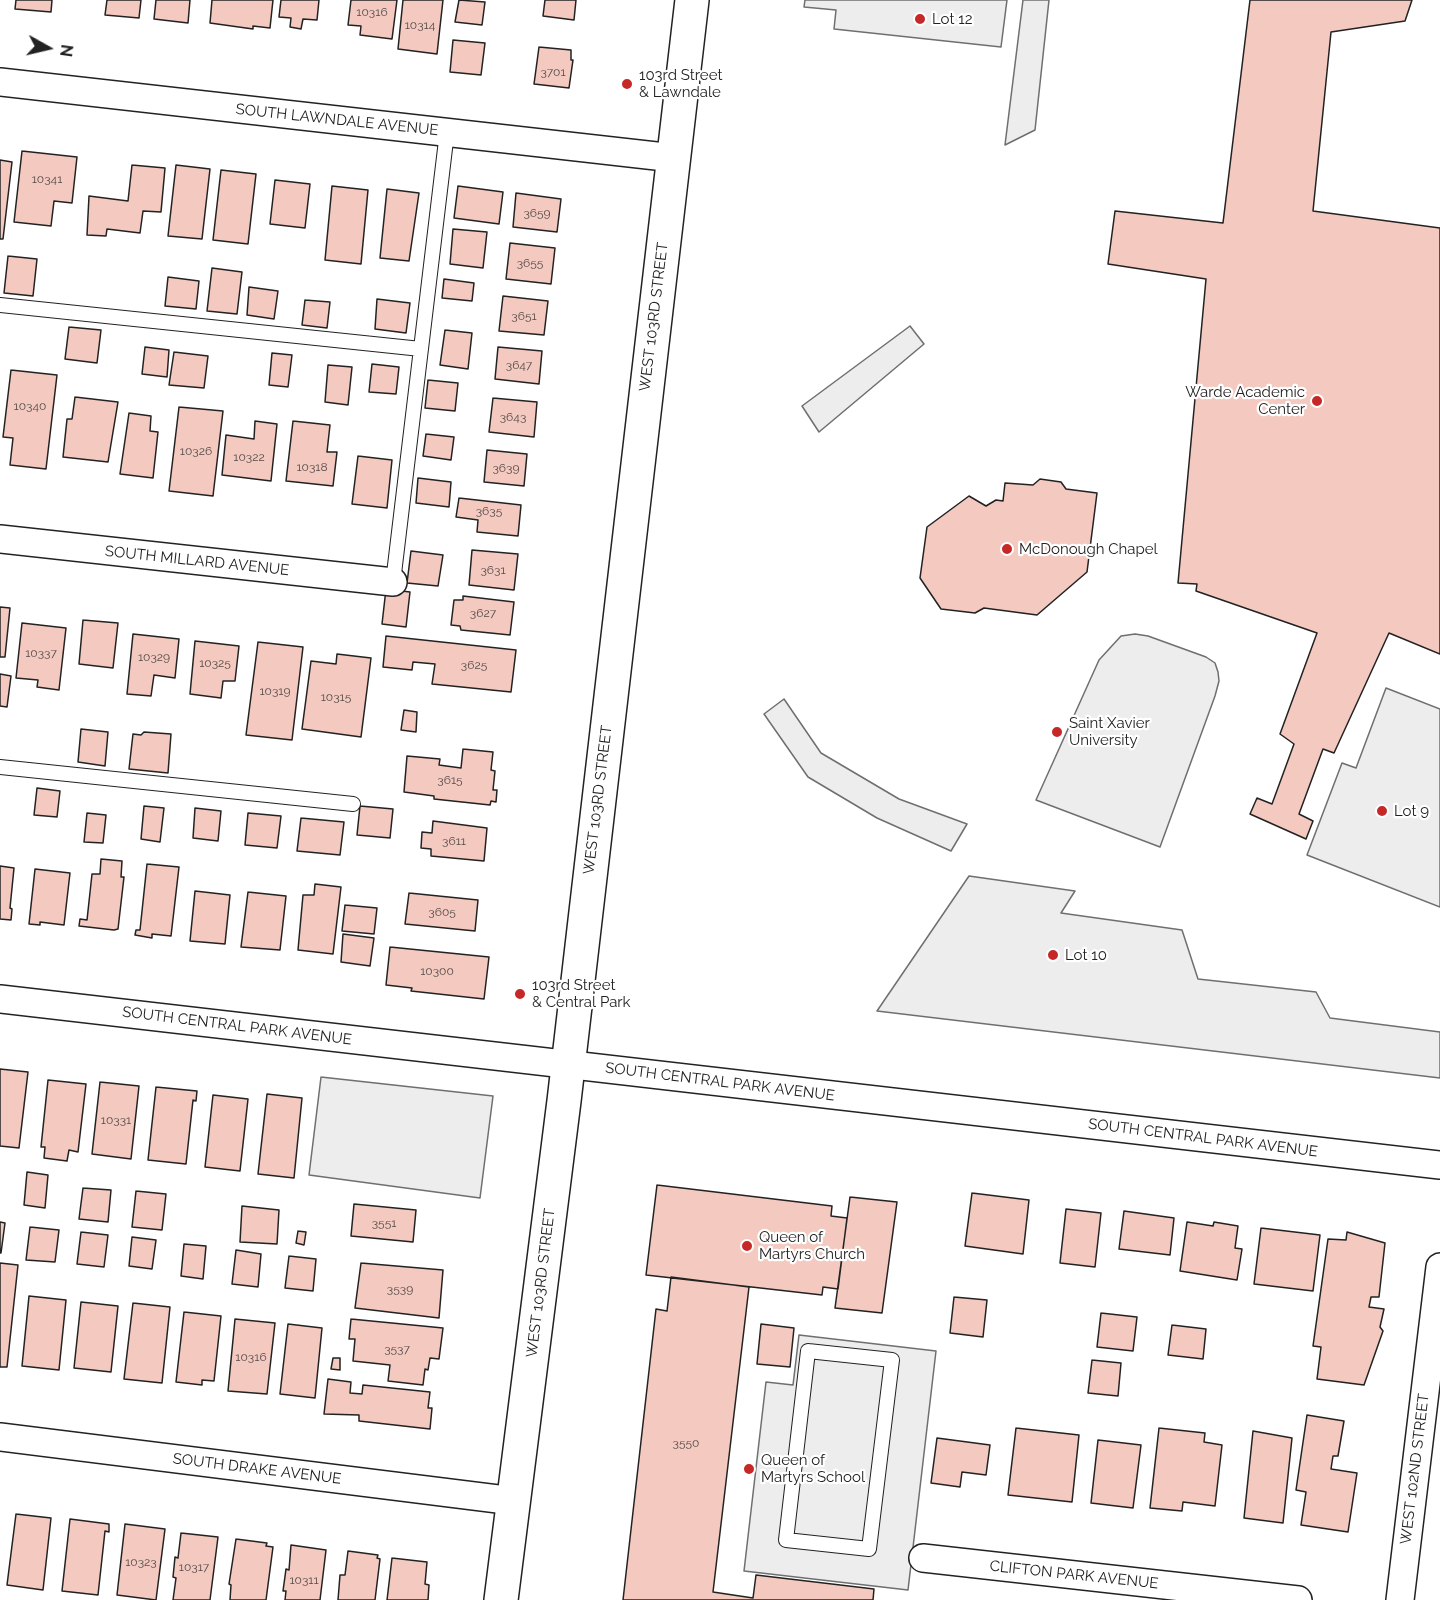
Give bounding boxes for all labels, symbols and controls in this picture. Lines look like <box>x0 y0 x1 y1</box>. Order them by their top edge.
house number: 10316 <box>356 5 388 19</box>
place label: Lot 12 <box>932 10 972 28</box>
marker: Lot 12 <box>913 12 927 26</box>
north arrow <box>18 18 78 78</box>
house number: 10314 <box>405 18 435 32</box>
text: N <box>56 43 77 58</box>
house number: 3701 <box>540 65 566 79</box>
place label: 103rd Street & Lawndale <box>639 66 722 101</box>
marker: 103rd Street & Lawndale <box>620 77 634 91</box>
street label: SOUTH LAWNDALE AVENUE <box>235 100 439 140</box>
house number: 10341 <box>32 172 62 186</box>
house number: 3659 <box>523 206 551 220</box>
street label: WEST 103RD STREET <box>636 241 672 393</box>
house number: 3655 <box>517 256 543 270</box>
house number: 3651 <box>511 309 537 323</box>
house number: 3647 <box>506 358 532 372</box>
place label: Warde Academic Center <box>1185 383 1305 418</box>
marker: Warde Academic Center <box>1310 394 1324 408</box>
house number: 10340 <box>14 399 46 413</box>
house number: 3643 <box>500 410 526 424</box>
house number: 10326 <box>180 444 212 458</box>
house number: 10322 <box>233 450 265 464</box>
house number: 10318 <box>296 460 328 474</box>
house number: 3639 <box>492 461 520 475</box>
house number: 3635 <box>476 504 502 518</box>
place label: McDonough Chapel <box>1019 540 1158 558</box>
street label: SOUTH MILLARD AVENUE <box>104 542 290 580</box>
marker: McDonough Chapel <box>1000 542 1014 556</box>
house number: 3631 <box>480 563 506 577</box>
house number: 3627 <box>470 606 496 620</box>
house number: 10337 <box>25 646 57 660</box>
house number: 10329 <box>138 650 170 664</box>
house number: 10325 <box>199 656 231 670</box>
house number: 3625 <box>461 658 487 672</box>
house number: 10319 <box>259 684 291 698</box>
house number: 10315 <box>321 690 351 704</box>
place label: Saint Xavier University <box>1069 714 1150 749</box>
street label: WEST 103RD STREET <box>580 724 616 876</box>
marker: Saint Xavier University <box>1050 725 1064 739</box>
house number: 3615 <box>437 773 463 787</box>
place label: Lot 9 <box>1394 802 1429 820</box>
marker: Lot 9 <box>1375 804 1389 818</box>
house number: 3611 <box>442 834 466 848</box>
house number: 3605 <box>428 905 456 919</box>
place label: Lot 10 <box>1065 946 1107 964</box>
marker: Lot 10 <box>1046 948 1060 962</box>
house number: 10300 <box>420 964 454 978</box>
place label: 103rd Street & Central Park <box>532 976 631 1011</box>
marker: 103rd Street & Central Park <box>513 987 527 1001</box>
street label: SOUTH CENTRAL PARK AVENUE <box>121 1003 353 1049</box>
street label: SOUTH CENTRAL PARK AVENUE <box>604 1059 836 1105</box>
house number: 10331 <box>101 1113 131 1127</box>
street label: SOUTH CENTRAL PARK AVENUE <box>1087 1115 1319 1161</box>
street label: WEST 103RD STREET <box>523 1207 559 1359</box>
house number: 3551 <box>372 1216 396 1230</box>
place label: Queen of Martyrs Church <box>759 1228 865 1263</box>
marker: Queen of Martyrs Church <box>740 1239 754 1253</box>
house number: 3539 <box>387 1282 413 1296</box>
house number: 3537 <box>384 1342 410 1356</box>
house number: 10316 <box>235 1350 267 1364</box>
street label: WEST 102ND STREET <box>1397 1393 1433 1545</box>
house number: 3550 <box>673 1436 699 1450</box>
street label: SOUTH DRAKE AVENUE <box>172 1450 342 1488</box>
place label: Queen of Martyrs School <box>761 1451 865 1486</box>
marker: Queen of Martyrs School <box>742 1462 756 1476</box>
house number: 10323 <box>125 1555 157 1569</box>
street label: CLIFTON PARK AVENUE <box>989 1557 1159 1593</box>
house number: 10317 <box>179 1560 209 1574</box>
house number: 10311 <box>289 1573 319 1587</box>

